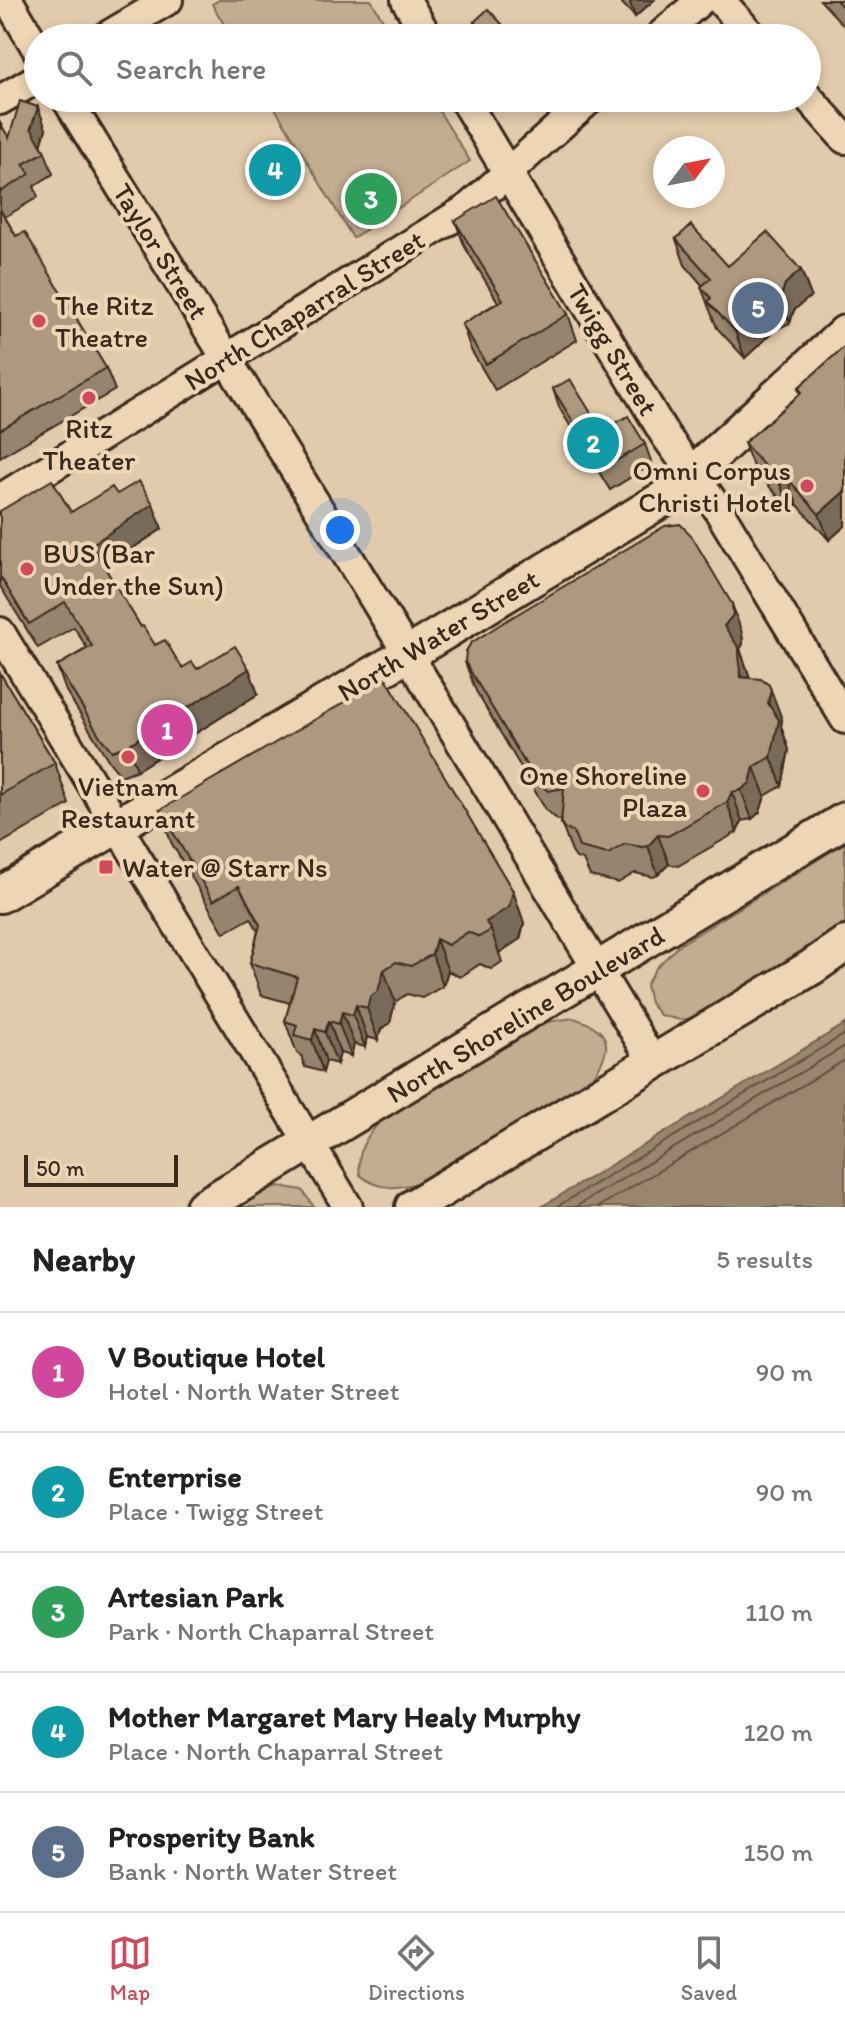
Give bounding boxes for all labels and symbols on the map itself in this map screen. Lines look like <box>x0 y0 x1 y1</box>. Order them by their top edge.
north arrow <box>653 136 725 208</box>
pin: 4 <box>249 140 301 200</box>
pin: 3 <box>345 169 397 229</box>
street label: Taylor Street <box>106 177 216 325</box>
street label: North Chaparral Street <box>178 222 430 398</box>
street label: Twigg Street <box>560 277 666 421</box>
pin: 5 <box>732 278 784 338</box>
place label: The Ritz Theatre <box>55 288 153 354</box>
marker: The Ritz Theatre <box>30 312 48 330</box>
marker: Ritz Theater <box>80 389 98 407</box>
place label: Ritz Theater <box>43 411 136 477</box>
pin: 2 <box>567 413 619 473</box>
place label: Omni Corpus Christi Hotel <box>633 453 791 519</box>
marker: Omni Corpus Christi Hotel <box>798 477 816 495</box>
your location <box>320 510 360 550</box>
place label: BUS (Bar Under the Sun) <box>43 536 224 602</box>
marker: BUS (Bar Under the Sun) <box>18 560 36 578</box>
street label: North Water Street <box>331 561 545 709</box>
pin: 1 <box>141 700 193 760</box>
marker: Vietnam Restaurant <box>119 748 137 766</box>
place label: One Shoreline Plaza <box>519 758 687 824</box>
place label: Vietnam Restaurant <box>61 769 195 835</box>
marker: One Shoreline Plaza <box>694 782 712 800</box>
place label: Water @ Starr Ns <box>122 850 328 884</box>
marker: Water @ Starr Ns <box>97 858 115 876</box>
street label: North Shoreline Boulevard <box>380 918 670 1110</box>
scale bar <box>24 1151 178 1187</box>

